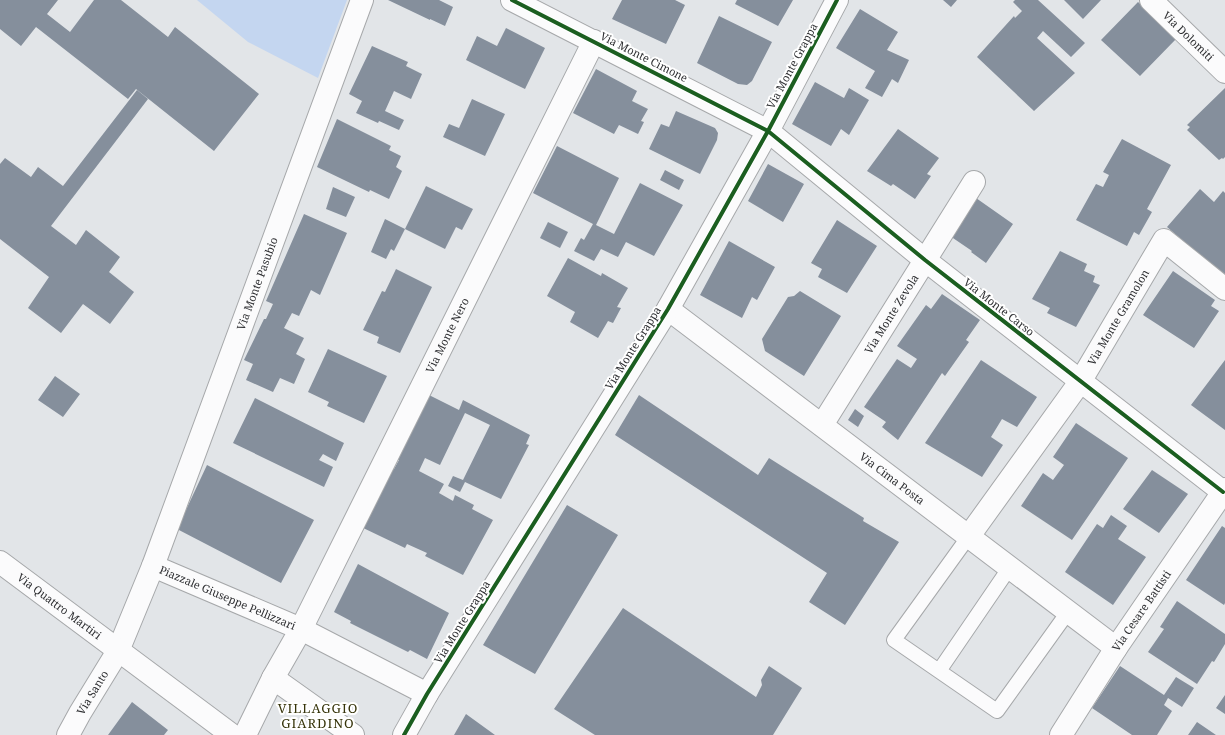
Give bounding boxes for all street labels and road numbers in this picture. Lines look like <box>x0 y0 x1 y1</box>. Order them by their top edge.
street label: Via Dolomiti <box>1160 8 1218 64</box>
street label: Via Monte Grappa <box>763 20 821 111</box>
street label: Via Monte Cimone <box>598 28 691 85</box>
street label: Via Monte Pasubio <box>233 235 281 332</box>
street label: Via Monte Gramolon <box>1084 266 1152 368</box>
street label: Via Monte Zevola <box>860 271 922 356</box>
street label: Via Monte Carso <box>961 274 1038 339</box>
street label: Via Monte Nero <box>422 295 472 375</box>
street label: Via Monte Grappa <box>601 303 664 392</box>
street label: Via Cima Posta <box>857 449 928 508</box>
street label: Piazzale Giuseppe Pellizzari <box>157 562 299 633</box>
street label: Via Cesare Battisti <box>1108 567 1174 654</box>
street label: Via Quattro Martiri <box>14 570 105 642</box>
street label: Via Monte Grappa <box>430 577 493 666</box>
street label: Via Santo <box>73 667 111 717</box>

